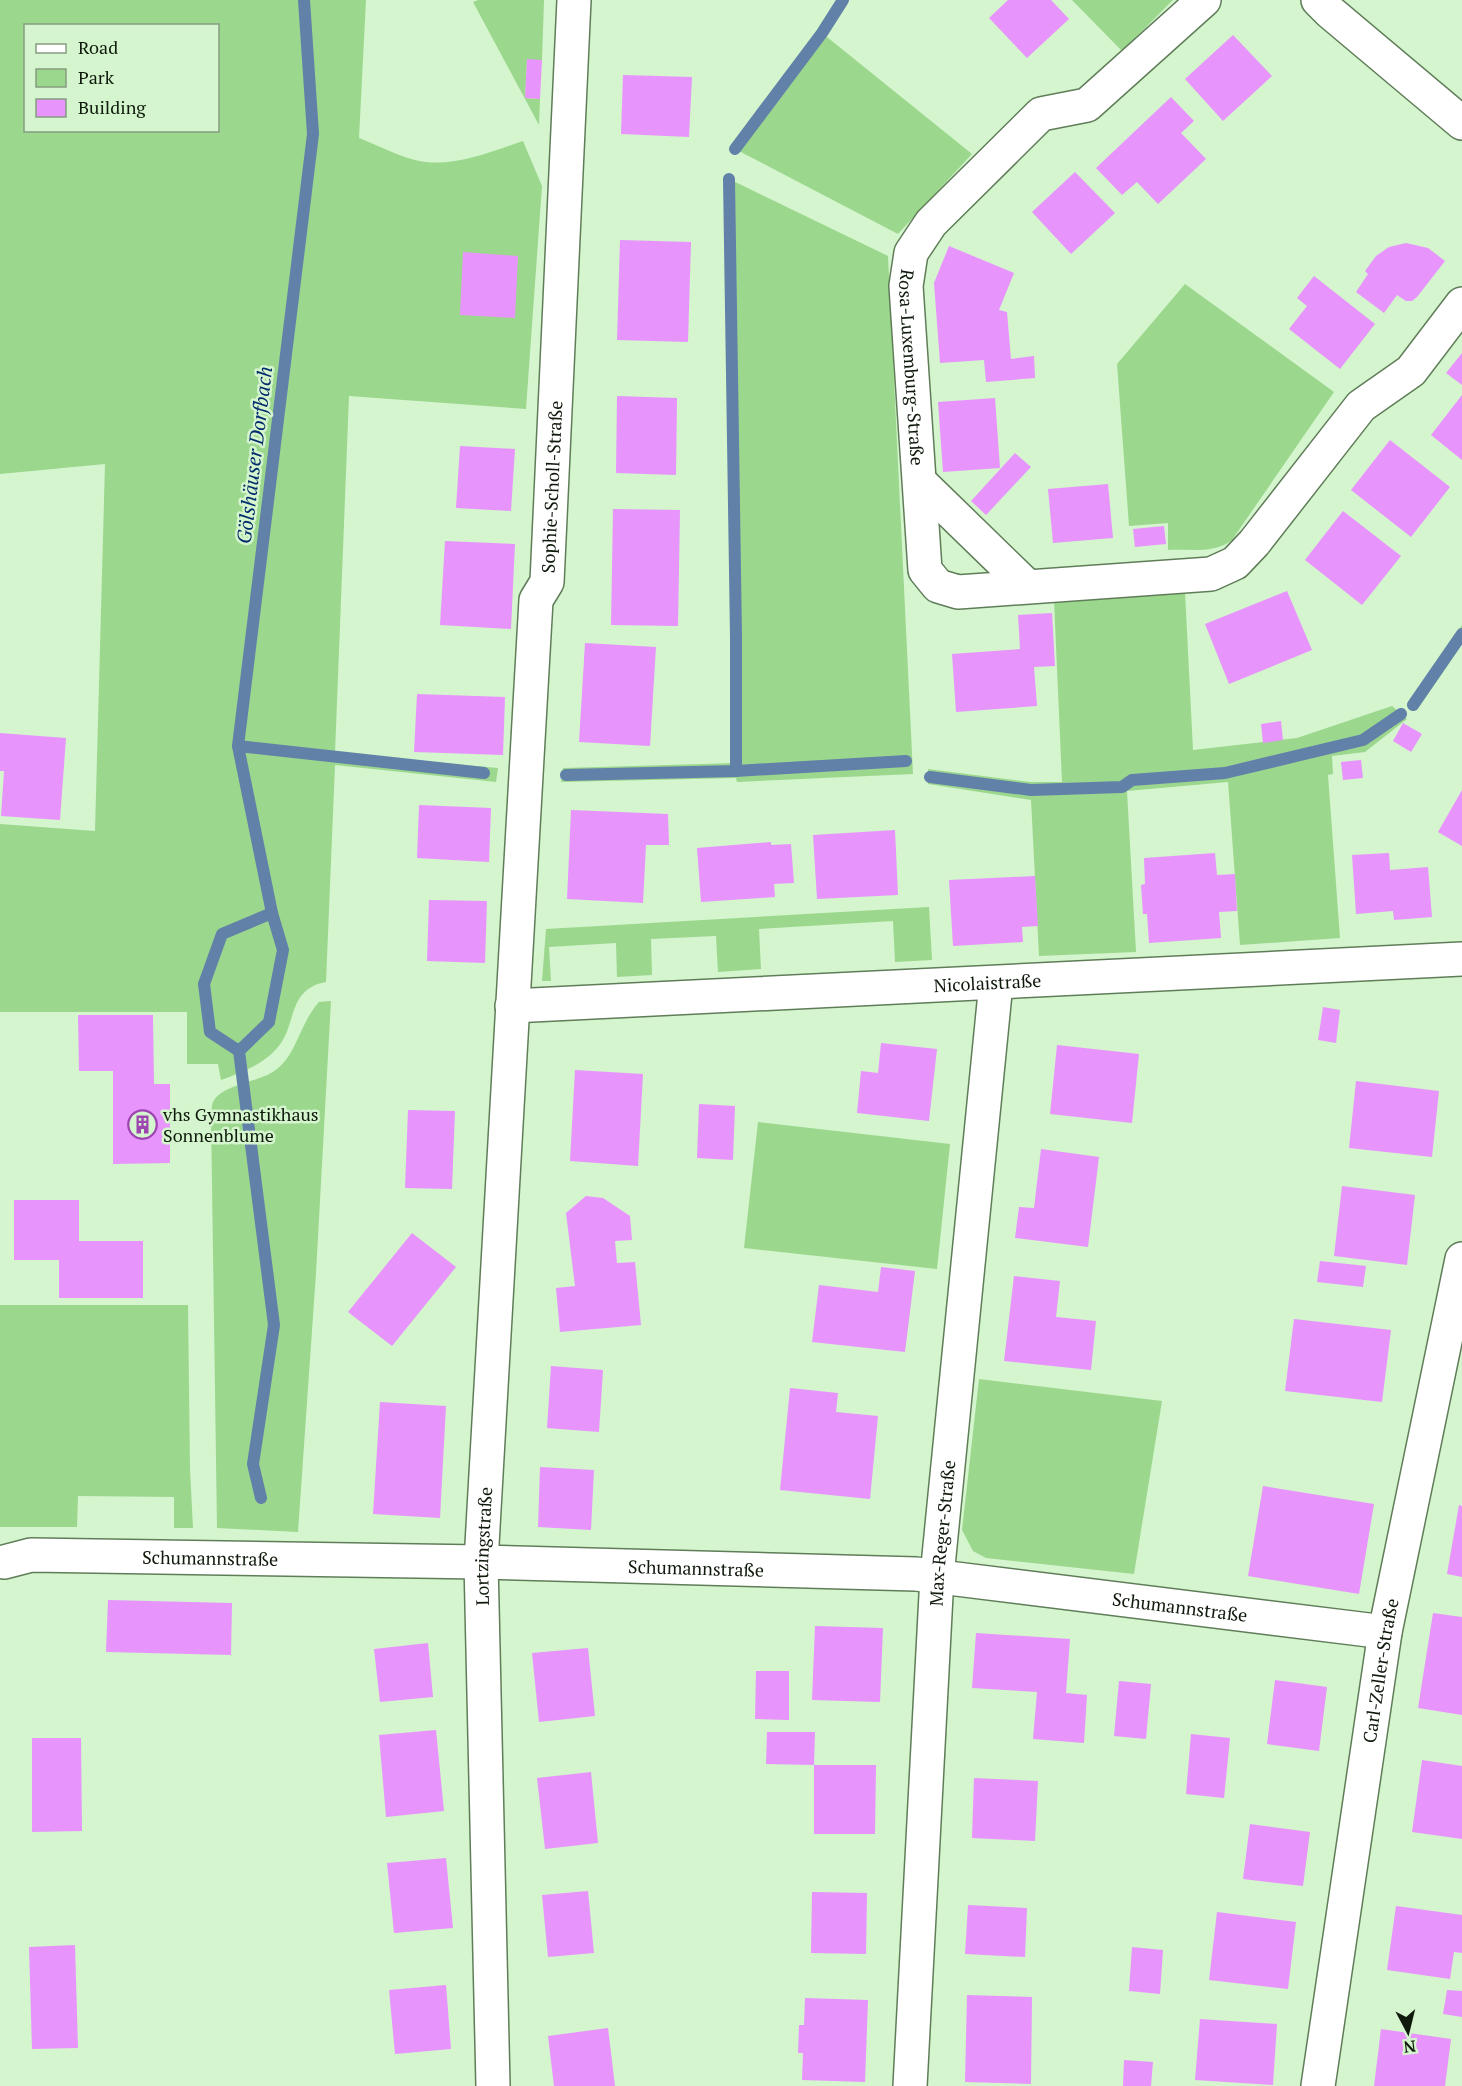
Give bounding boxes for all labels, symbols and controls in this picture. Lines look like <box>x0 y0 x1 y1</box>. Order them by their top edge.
legend <box>24 24 219 132</box>
text: Road <box>78 35 118 59</box>
text: Park <box>78 65 115 89</box>
text: Building <box>78 95 146 119</box>
street label: Rosa-Luxemburg-Straße <box>893 268 930 466</box>
water label: Gölshäuser Dorfbach <box>230 365 278 545</box>
street label: Sophie-Scholl-Straße <box>535 400 567 574</box>
street label: Nicolaistraße <box>933 968 1042 997</box>
place label: vhs Gymnastikhaus Sonnenblume <box>162 1102 319 1147</box>
building icon: vhs Gymnastikhaus Sonnenblume <box>126 1108 158 1140</box>
street label: Max-Reger-Straße <box>923 1459 960 1607</box>
street label: Lortzingstraße <box>469 1486 497 1606</box>
street label: Schumannstraße <box>142 1545 278 1571</box>
street label: Schumannstraße <box>628 1554 764 1582</box>
street label: Schumannstraße <box>1111 1586 1249 1627</box>
street label: Carl-Zeller-Straße <box>1357 1596 1404 1745</box>
north arrow <box>1378 2002 1438 2062</box>
text: N <box>1402 2035 1417 2059</box>

